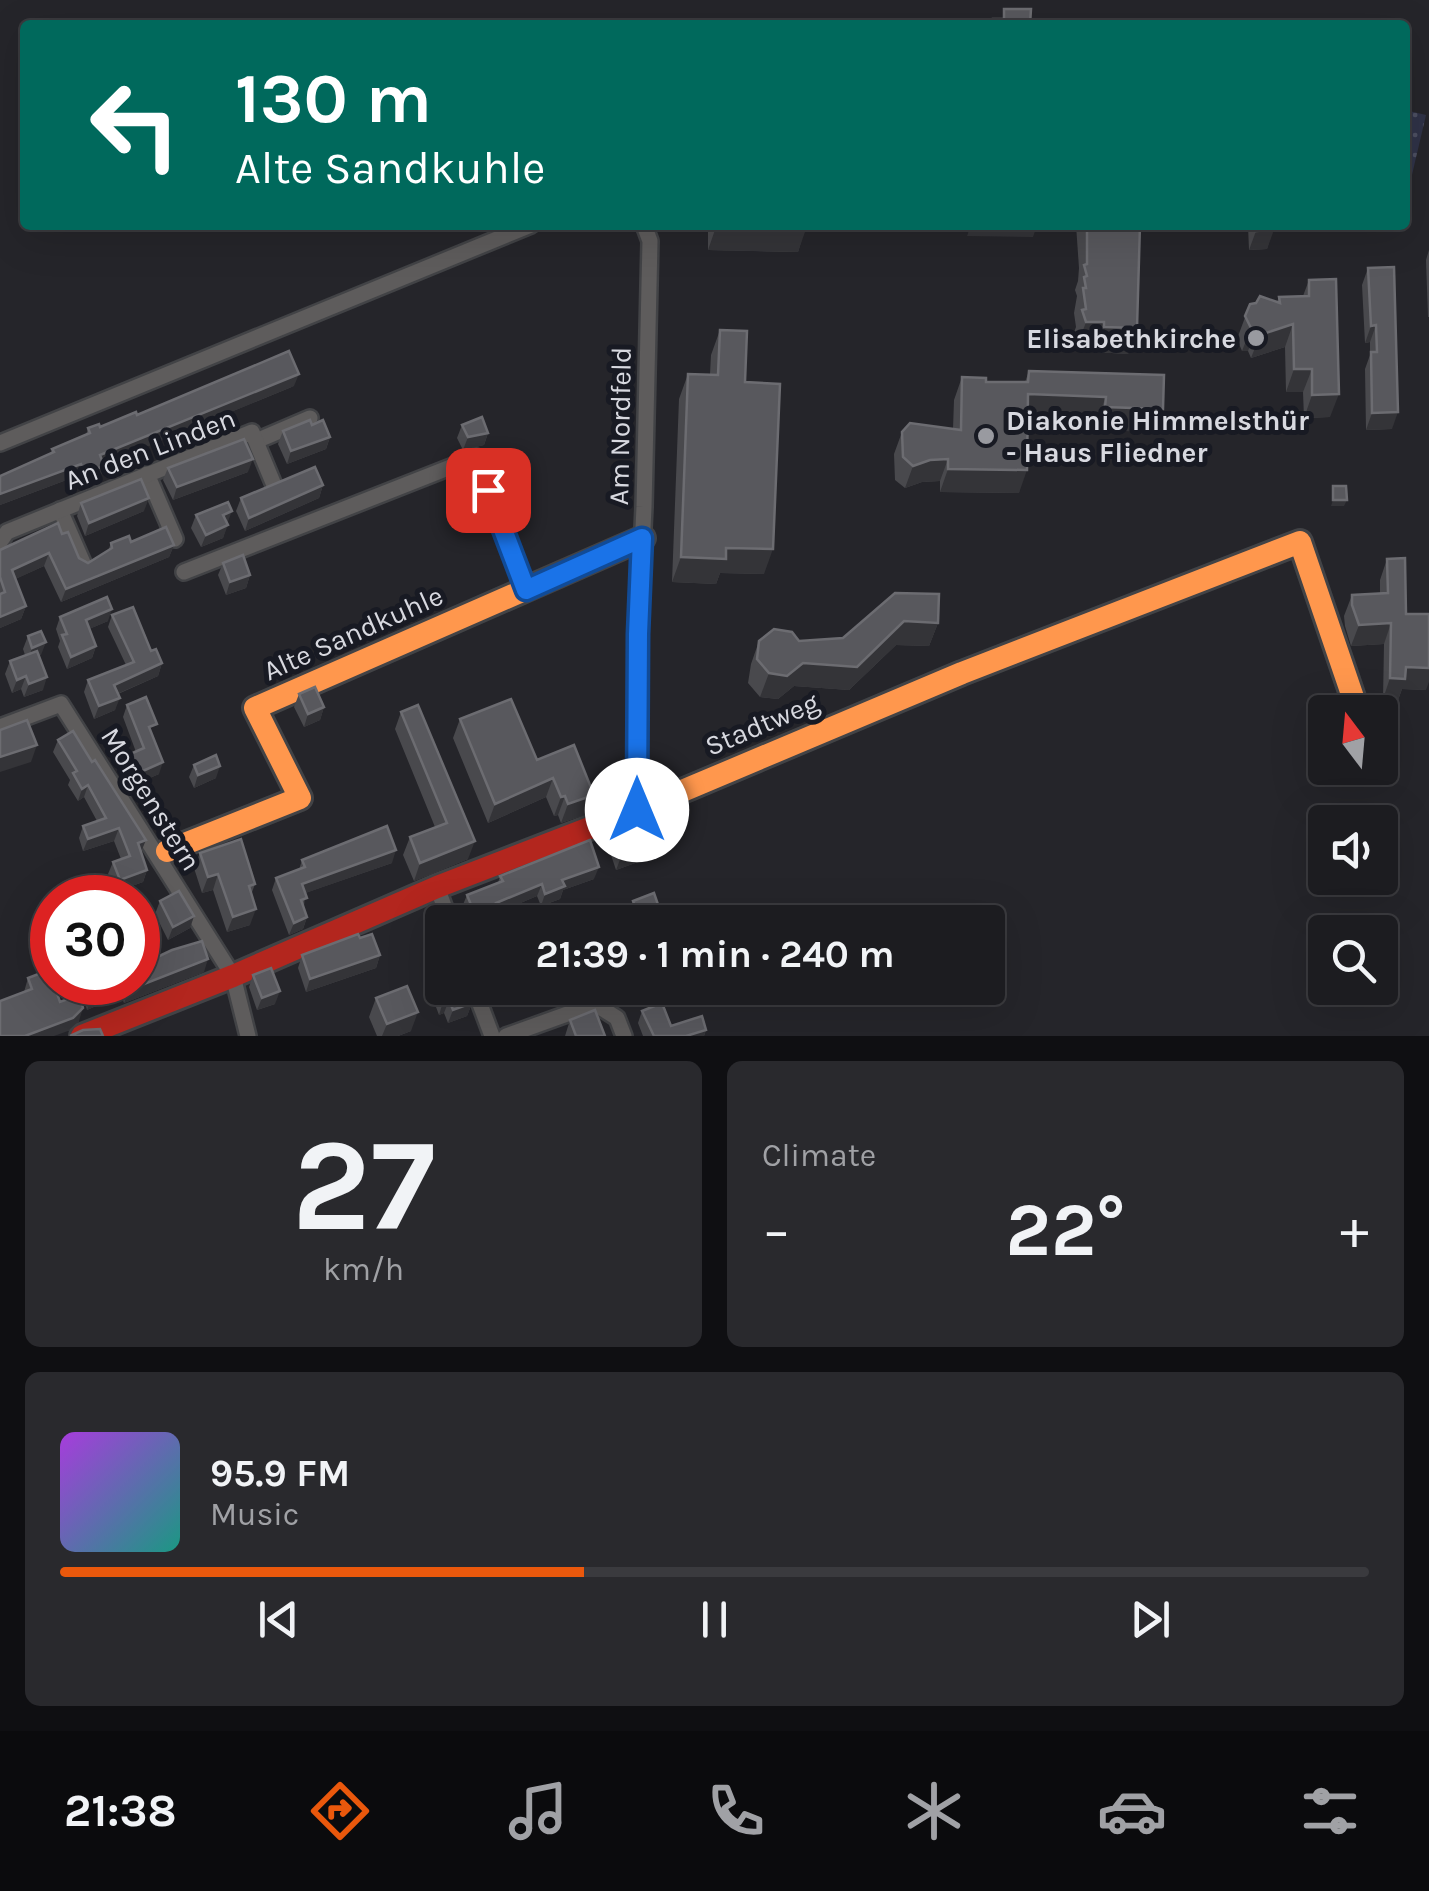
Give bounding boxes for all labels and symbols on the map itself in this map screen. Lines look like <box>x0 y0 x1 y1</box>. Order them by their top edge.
place label: Elisabethkirche <box>1026 322 1236 355</box>
marker: Elisabethkirche <box>1245 327 1267 349</box>
street label: Am Nordfeld <box>602 346 638 506</box>
street label: An den Linden <box>60 401 240 497</box>
place label: Diakonie Himmelsthür - Haus Fliedner <box>1006 404 1309 469</box>
marker: Diakonie Himmelsthür - Haus Fliedner <box>975 425 997 447</box>
pin <box>446 448 531 533</box>
street label: Alte Sandkuhle <box>258 579 448 687</box>
street label: Stadtweg <box>700 685 824 763</box>
north arrow <box>1308 695 1398 785</box>
street label: Morgenstern <box>94 721 208 877</box>
position arrow <box>585 758 689 862</box>
speed limit sign: 30 <box>30 875 160 1005</box>

